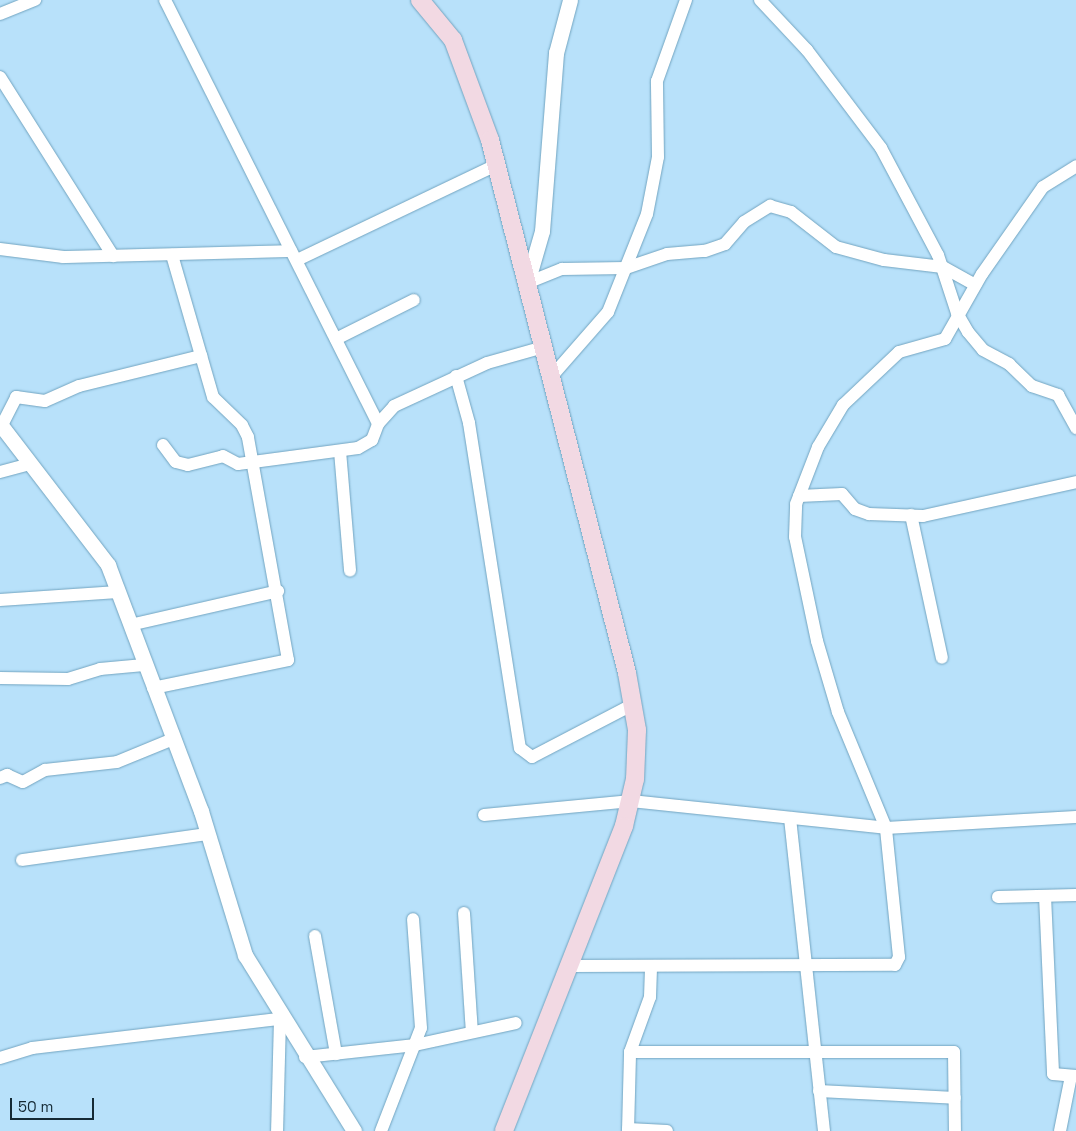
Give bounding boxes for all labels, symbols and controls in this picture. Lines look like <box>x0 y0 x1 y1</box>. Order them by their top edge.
scale bar <box>12 1088 96 1120</box>
text: 50 m <box>18 1097 53 1116</box>

